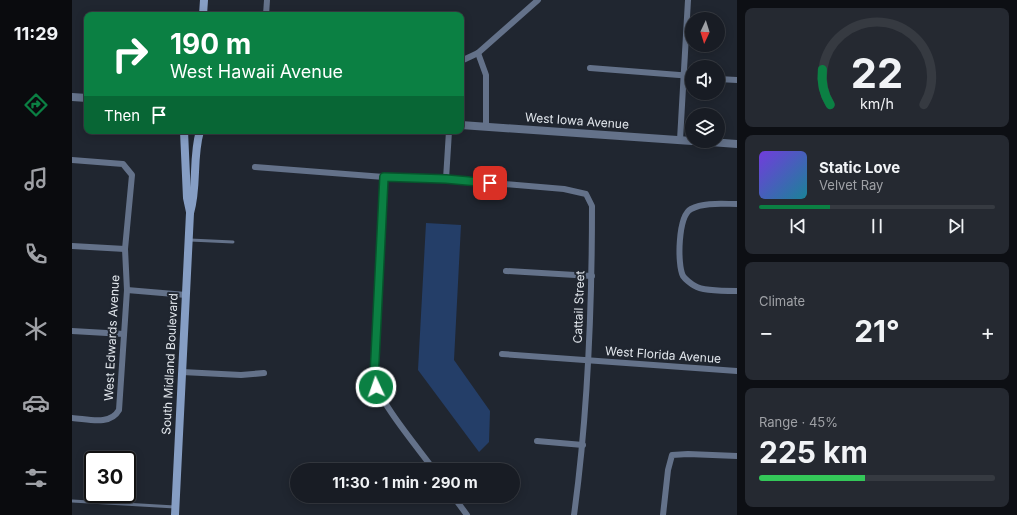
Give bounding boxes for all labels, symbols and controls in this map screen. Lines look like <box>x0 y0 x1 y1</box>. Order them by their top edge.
north arrow <box>685 12 725 52</box>
map controls <box>685 12 725 148</box>
text: 11:29 <box>14 23 58 44</box>
text: 190 m <box>170 27 251 61</box>
icon: right <box>104 28 156 80</box>
text: 22 <box>851 48 903 98</box>
button: sound <box>685 60 725 100</box>
text: West Hawaii Avenue <box>170 61 343 82</box>
icon: directions <box>22 91 50 119</box>
text: km/h <box>860 95 894 112</box>
icon: arrive <box>148 104 170 126</box>
text: Then <box>104 106 140 125</box>
button: layers <box>685 108 725 148</box>
street label: West Iowa Avenue <box>525 109 630 132</box>
text: Static Love <box>819 158 900 177</box>
icon: music <box>22 165 50 193</box>
pin <box>473 166 507 200</box>
icon: arrive <box>479 172 501 194</box>
text: Velvet Ray <box>819 177 883 193</box>
icon: previous <box>787 215 809 237</box>
icon: pause <box>866 215 888 237</box>
icon: next <box>945 215 967 237</box>
icon: phone <box>22 240 50 268</box>
street label: Cattail Street <box>570 270 587 344</box>
street label: West Edwards Avenue <box>101 274 122 402</box>
street label: South Midland Boulevard <box>158 293 181 435</box>
text: Climate <box>759 293 805 309</box>
text: 21° <box>854 313 900 349</box>
icon: climate <box>22 315 50 343</box>
text: − <box>759 319 774 345</box>
text: + <box>980 319 995 345</box>
street label: West Florida Avenue <box>605 343 722 366</box>
position arrow <box>355 366 397 408</box>
icon: car <box>22 389 50 417</box>
text: Range · 45% <box>759 414 838 430</box>
text: 225 km <box>759 434 868 470</box>
speed limit sign: 30 <box>84 451 136 503</box>
icon: filters <box>22 464 50 492</box>
text: 11:30 · 1 min · 290 m <box>332 473 478 492</box>

